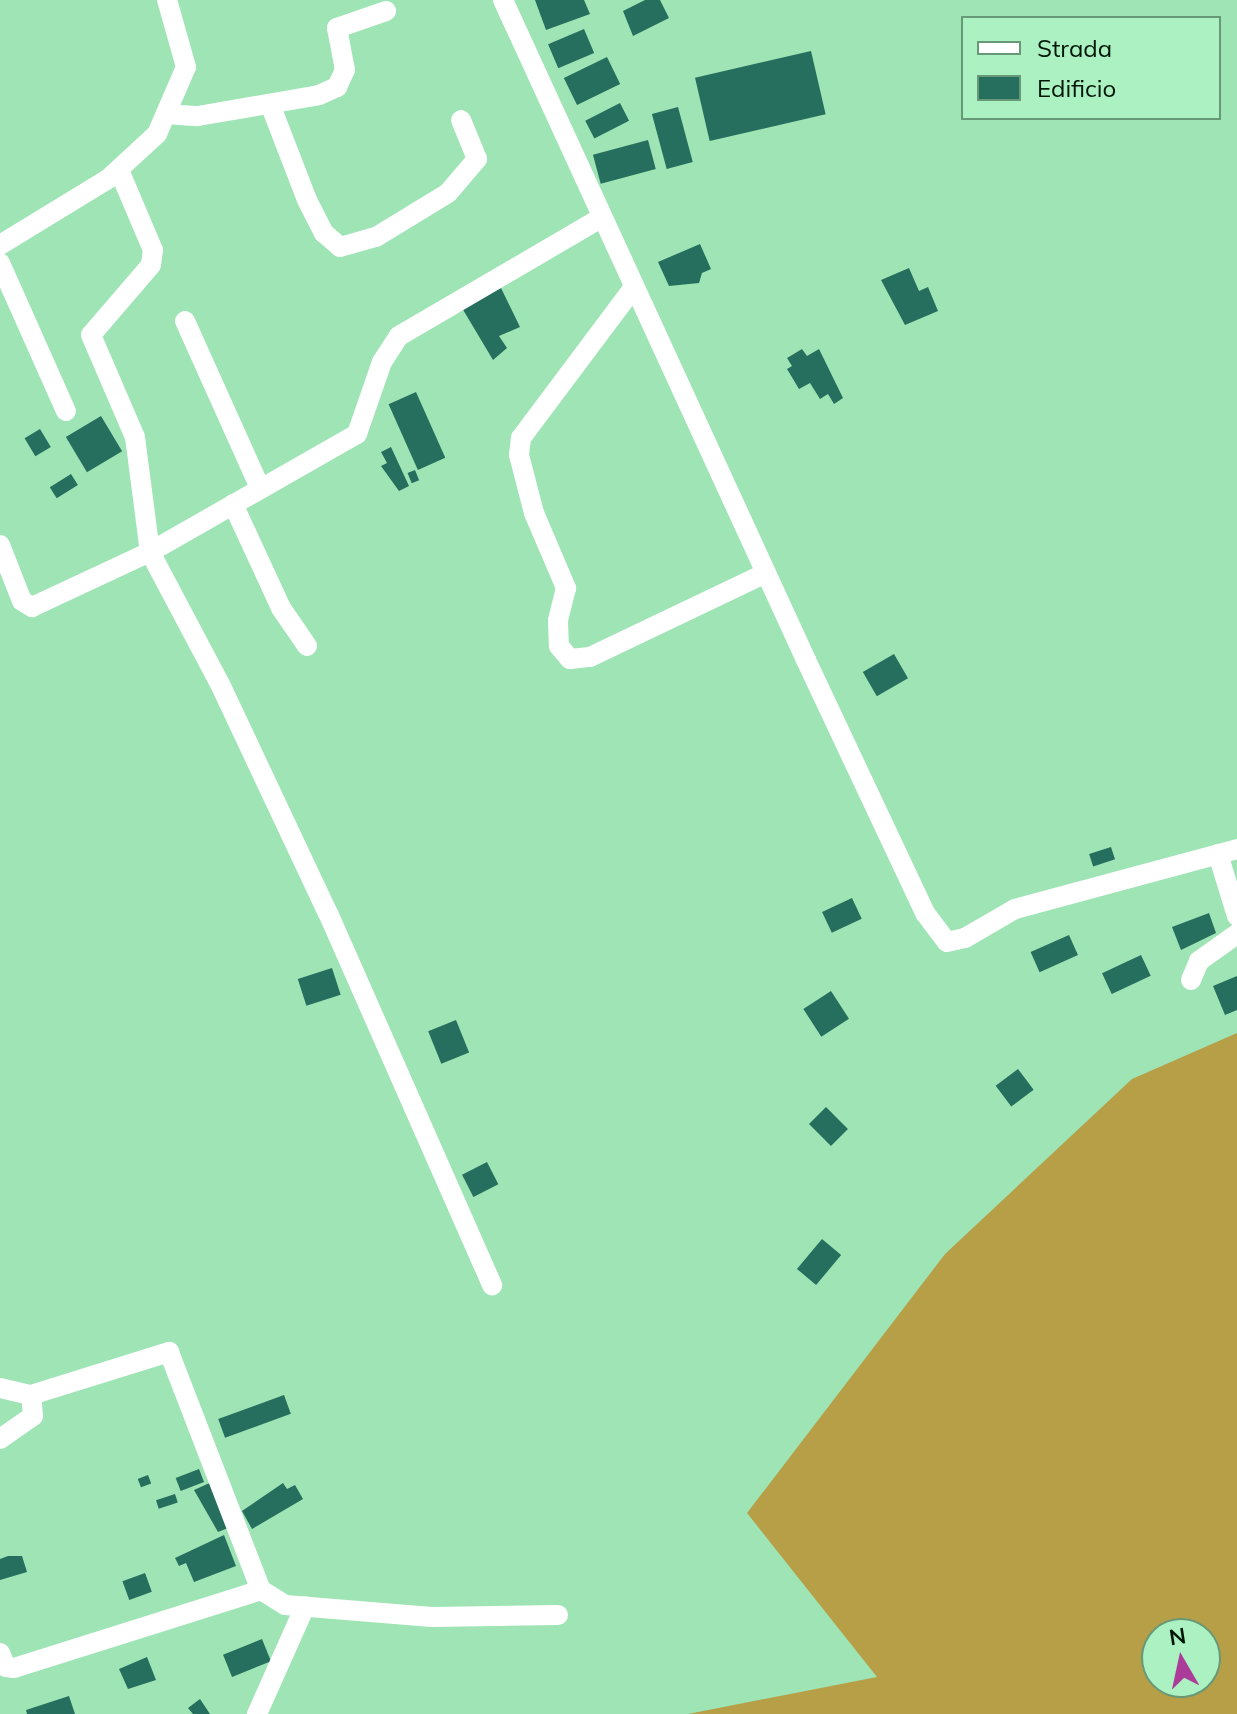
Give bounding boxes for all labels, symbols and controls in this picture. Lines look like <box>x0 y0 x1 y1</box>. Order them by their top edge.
legend <box>961 16 1221 120</box>
text: Strada <box>1037 33 1112 63</box>
text: Edificio <box>1037 73 1116 103</box>
north arrow <box>1141 1618 1221 1698</box>
text: N <box>1167 1621 1188 1651</box>

